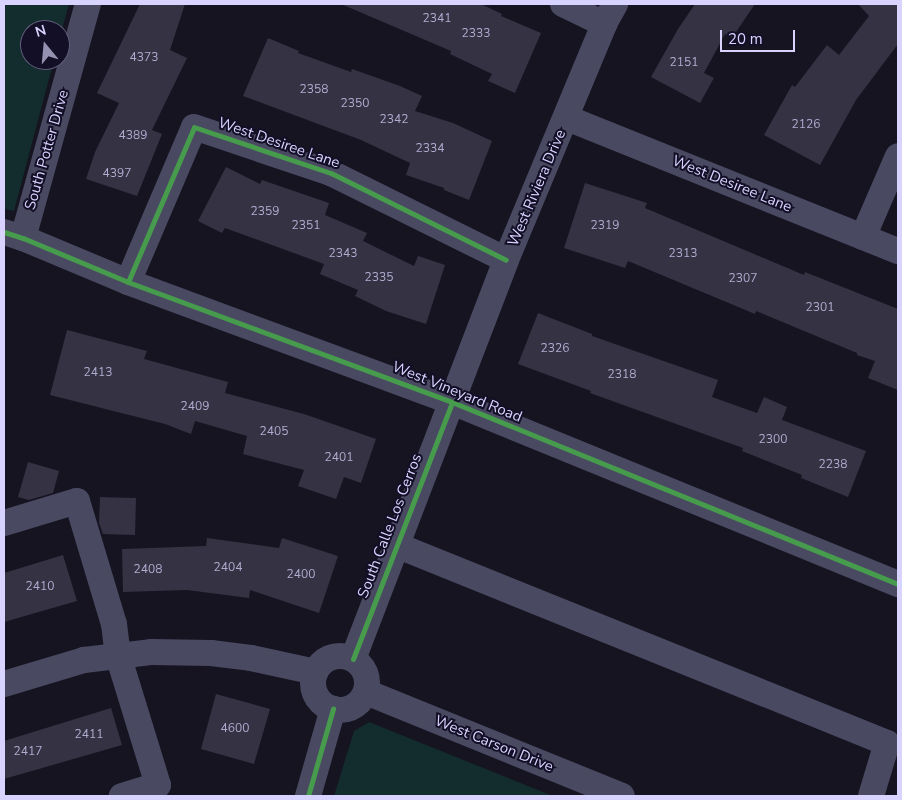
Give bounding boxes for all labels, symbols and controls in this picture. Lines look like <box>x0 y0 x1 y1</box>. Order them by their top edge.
house number: 2341 <box>423 12 451 26</box>
north arrow <box>20 20 70 70</box>
scale bar <box>722 20 797 52</box>
text: N <box>33 21 49 42</box>
house number: 2333 <box>462 27 490 41</box>
text: 20 m <box>728 29 763 49</box>
house number: 4373 <box>130 51 158 65</box>
house number: 2151 <box>670 56 698 70</box>
house number: 2358 <box>300 83 328 97</box>
street label: South Potter Drive <box>21 88 73 212</box>
house number: 2350 <box>341 97 369 111</box>
house number: 2342 <box>380 113 408 127</box>
street label: West Desiree Lane <box>216 114 342 172</box>
house number: 2126 <box>792 118 820 132</box>
street label: West Riviera Drive <box>504 127 570 249</box>
house number: 4389 <box>119 129 147 143</box>
house number: 2334 <box>416 142 444 156</box>
street label: West Desiree Lane <box>670 152 794 216</box>
house number: 4397 <box>103 167 131 181</box>
house number: 2359 <box>251 205 279 219</box>
house number: 2351 <box>292 219 320 233</box>
house number: 2319 <box>591 219 619 233</box>
house number: 2343 <box>329 247 357 261</box>
house number: 2313 <box>669 247 697 261</box>
house number: 2335 <box>365 271 393 285</box>
house number: 2307 <box>729 272 757 286</box>
house number: 2301 <box>806 301 834 315</box>
house number: 2326 <box>541 342 569 356</box>
street label: West Vineyard Road <box>389 358 525 426</box>
house number: 2413 <box>84 366 112 380</box>
house number: 2318 <box>608 368 636 382</box>
house number: 2409 <box>181 400 209 414</box>
house number: 2405 <box>260 425 288 439</box>
house number: 2300 <box>759 433 787 447</box>
house number: 2401 <box>325 451 353 465</box>
street label: South Calle Los Cerros <box>354 451 426 601</box>
house number: 2238 <box>819 458 847 472</box>
house number: 2404 <box>214 561 242 575</box>
house number: 2408 <box>134 563 162 577</box>
house number: 2400 <box>287 568 315 582</box>
house number: 2410 <box>26 580 54 594</box>
street label: West Carson Drive <box>432 712 556 776</box>
house number: 4600 <box>221 722 249 736</box>
house number: 2411 <box>75 728 103 742</box>
house number: 2417 <box>14 745 42 759</box>

